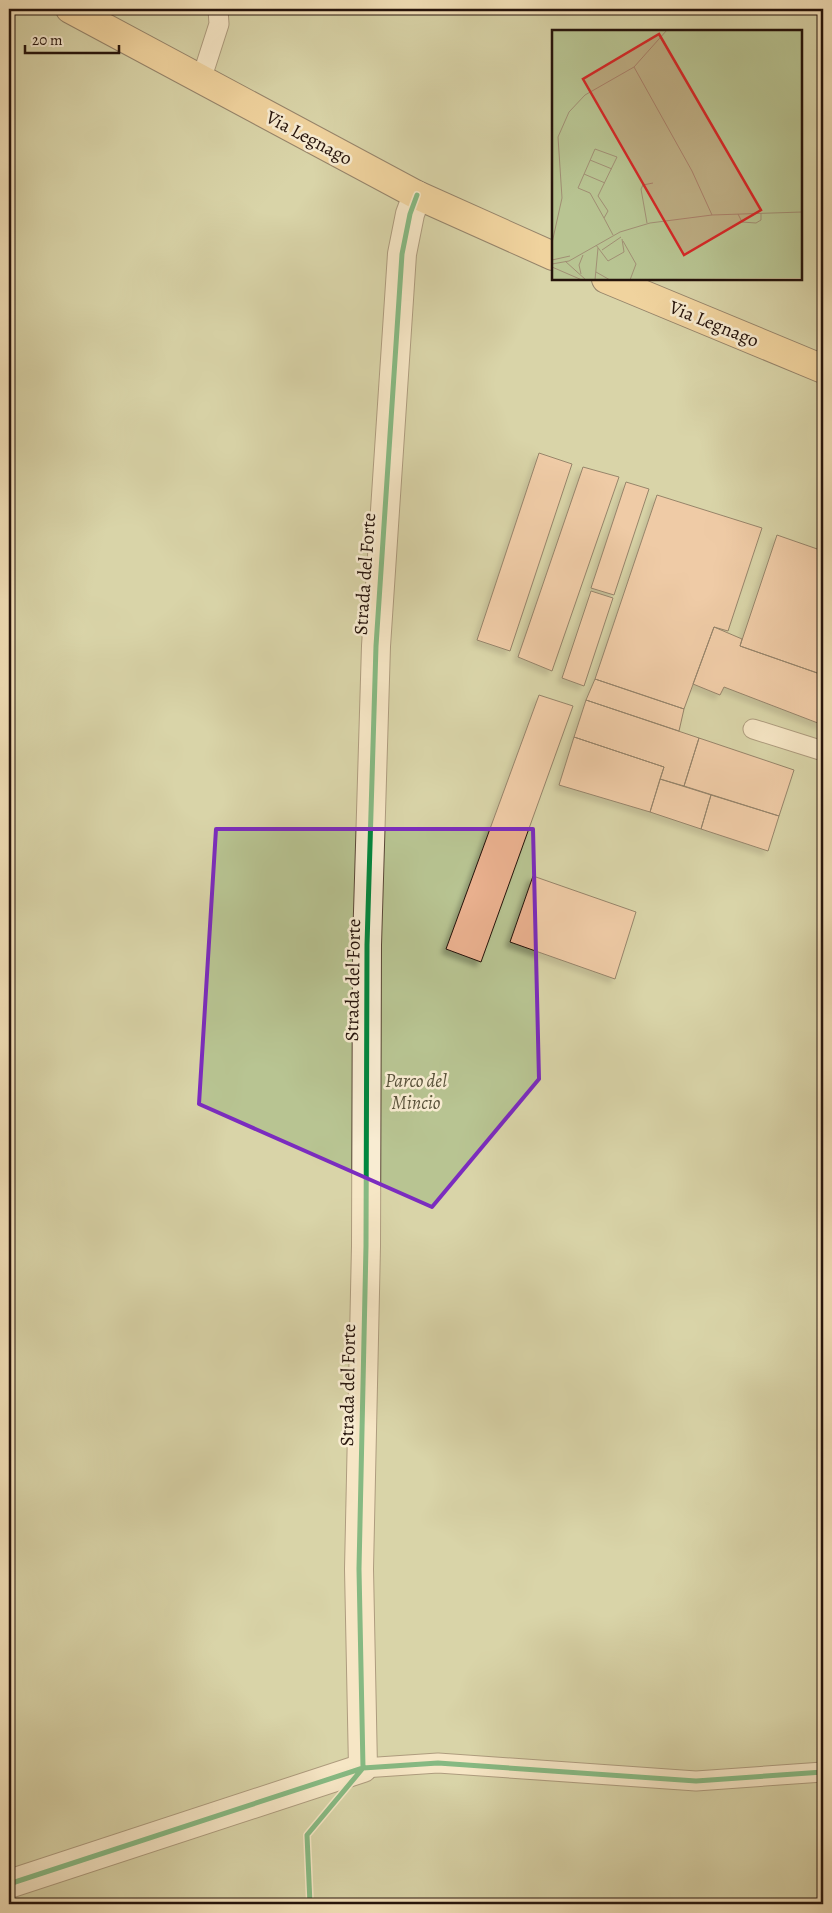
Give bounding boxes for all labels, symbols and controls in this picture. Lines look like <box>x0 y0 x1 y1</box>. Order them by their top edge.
scale bar <box>25 22 119 54</box>
text: 20 m <box>32 30 63 50</box>
inset map <box>552 30 802 280</box>
street label: Via Legnago <box>260 104 357 172</box>
street label: Via Legnago <box>664 294 763 354</box>
street label: Strada del Forte <box>348 512 382 636</box>
street label: Strada del Forte <box>339 918 367 1042</box>
park label: Parco del Mincio <box>385 1068 447 1116</box>
street label: Strada del Forte <box>334 1323 362 1447</box>

